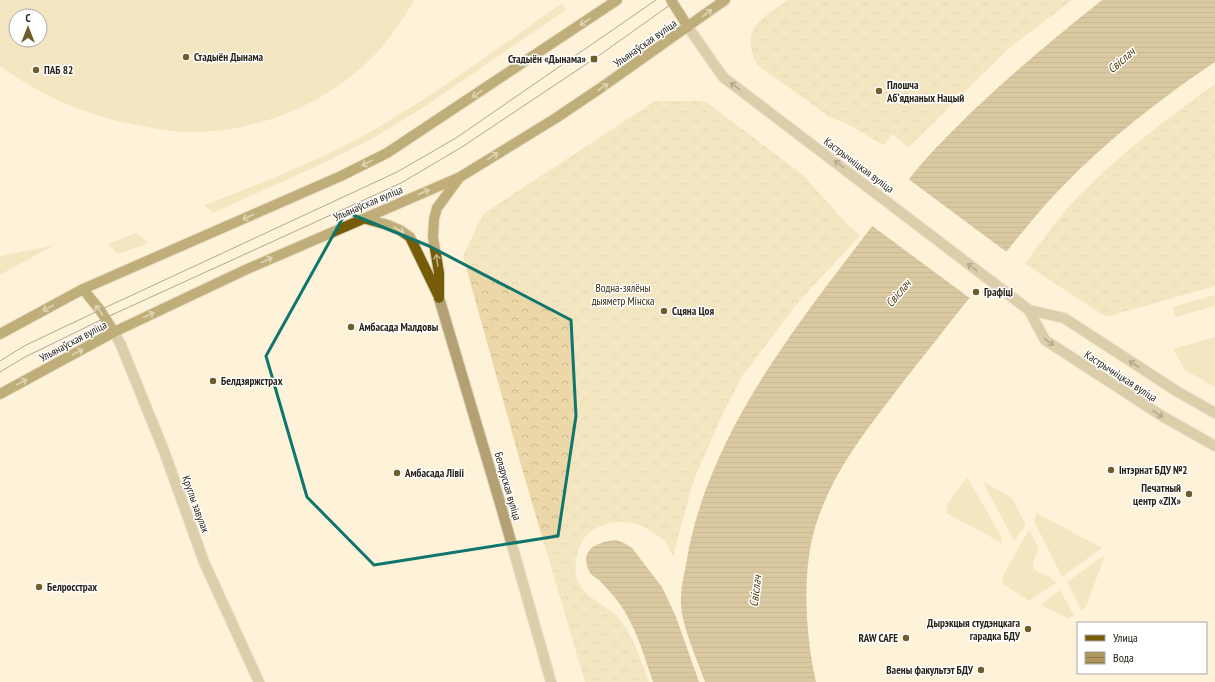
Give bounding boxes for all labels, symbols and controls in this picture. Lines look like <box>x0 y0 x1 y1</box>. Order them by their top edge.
north arrow <box>8 8 48 48</box>
one-way arrow <box>701 9 712 17</box>
text: С <box>25 11 31 25</box>
street label: Ульянаўская вуліца <box>611 16 679 70</box>
one-way arrow <box>579 18 590 26</box>
water label: Свіслач <box>1104 43 1139 76</box>
place label: Стадыён Дынама <box>194 50 264 64</box>
marker: Стадыён Дынама <box>181 52 191 62</box>
place label: Стадыён «Дынама» <box>508 52 587 66</box>
marker: Стадыён «Дынама» <box>589 54 599 64</box>
place label: ПАБ 82 <box>44 63 73 77</box>
marker: ПАБ 82 <box>31 65 41 75</box>
place label: Плошча Абʼяднаных Нацый <box>886 78 964 105</box>
one-way arrow <box>597 82 609 90</box>
one-way arrow <box>730 82 741 90</box>
marker: Плошча Абʼяднаных Нацый <box>874 86 884 96</box>
one-way arrow <box>471 90 482 98</box>
street label: Кастрычніцкая вуліца <box>821 134 897 196</box>
one-way arrow <box>487 152 499 160</box>
one-way arrow <box>361 160 373 167</box>
one-way arrow <box>834 160 845 169</box>
street label: Ульянаўская вуліца <box>331 182 405 224</box>
one-way arrow <box>418 188 430 195</box>
one-way arrow <box>243 213 255 221</box>
one-way arrow <box>393 227 405 235</box>
one-way arrow <box>433 253 441 266</box>
one-way arrow <box>260 256 272 263</box>
one-way arrow <box>967 262 978 271</box>
water label: Свіслач <box>882 275 915 310</box>
park label: Водна-зялёны дыяметр Мінска <box>592 281 654 308</box>
place label: Графіці <box>984 285 1014 299</box>
marker: Графіці <box>971 287 981 297</box>
one-way arrow <box>43 304 55 312</box>
one-way arrow <box>95 304 104 315</box>
place label: Сцяна Цоя <box>672 304 714 318</box>
marker: Сцяна Цоя <box>659 306 669 316</box>
one-way arrow <box>143 311 155 318</box>
street label: Ульянаўская вуліца <box>37 317 109 365</box>
place label: Амбасада Малдовы <box>358 320 439 334</box>
marker: Амбасада Малдовы <box>346 322 356 332</box>
one-way arrow <box>1044 338 1055 347</box>
one-way arrow <box>72 347 84 355</box>
street label: Кастрычніцкая вуліца <box>1082 347 1160 405</box>
one-way arrow <box>1128 359 1140 367</box>
place label: Белдзяржстрах <box>221 374 283 388</box>
marker: Белдзяржстрах <box>208 376 218 386</box>
one-way arrow <box>16 378 28 385</box>
one-way arrow <box>1152 410 1163 418</box>
street label: Беларуская вуліца <box>492 450 524 522</box>
place label: Інтэрнат БДУ №2 <box>1119 463 1188 477</box>
marker: Інтэрнат БДУ №2 <box>1106 465 1116 475</box>
place label: Амбасада Лівіі <box>404 466 465 480</box>
marker: Амбасада Лівіі <box>392 468 402 478</box>
street label: Круглы завулак <box>179 473 213 535</box>
place label: Печатный центр «ZIX» <box>1133 481 1182 508</box>
marker: Печатный центр «ZIX» <box>1184 489 1194 499</box>
water label: Свіслач <box>746 573 765 608</box>
place label: Белросстрах <box>47 580 97 594</box>
marker: Белросстрах <box>34 582 44 592</box>
place label: Дырэкцыя студэнцкага гарадка БДУ <box>927 616 1021 643</box>
legend <box>1077 622 1207 674</box>
marker: Дырэкцыя студэнцкага гарадка БДУ <box>1023 624 1033 634</box>
text: Улица <box>1113 630 1138 645</box>
place label: RAW CAFE <box>859 631 898 645</box>
marker: RAW CAFE <box>901 633 911 643</box>
text: Вода <box>1113 650 1134 665</box>
place label: Ваены факультэт БДУ <box>886 663 974 677</box>
marker: Ваены факультэт БДУ <box>976 665 986 675</box>

